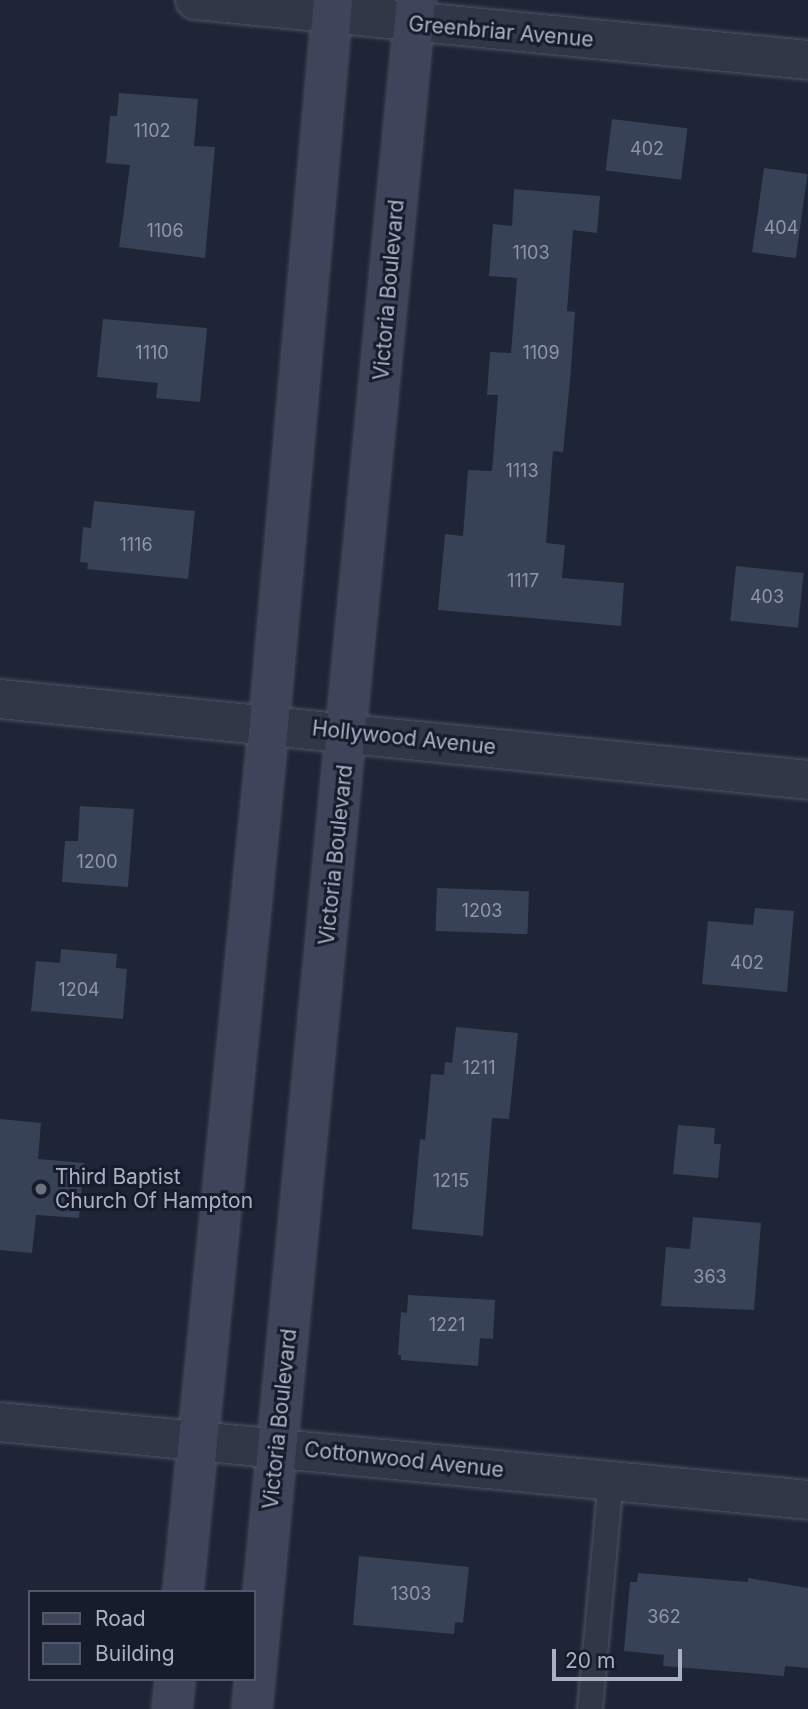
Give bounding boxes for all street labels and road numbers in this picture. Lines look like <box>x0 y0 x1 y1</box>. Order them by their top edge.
street label: Greenbriar Avenue <box>407 11 595 53</box>
street label: Victoria Boulevard <box>369 199 409 381</box>
street label: Hollywood Avenue <box>311 716 497 760</box>
street label: Victoria Boulevard <box>314 763 358 947</box>
street label: Victoria Boulevard <box>258 1327 302 1511</box>
street label: Cottonwood Avenue <box>303 1437 505 1483</box>

